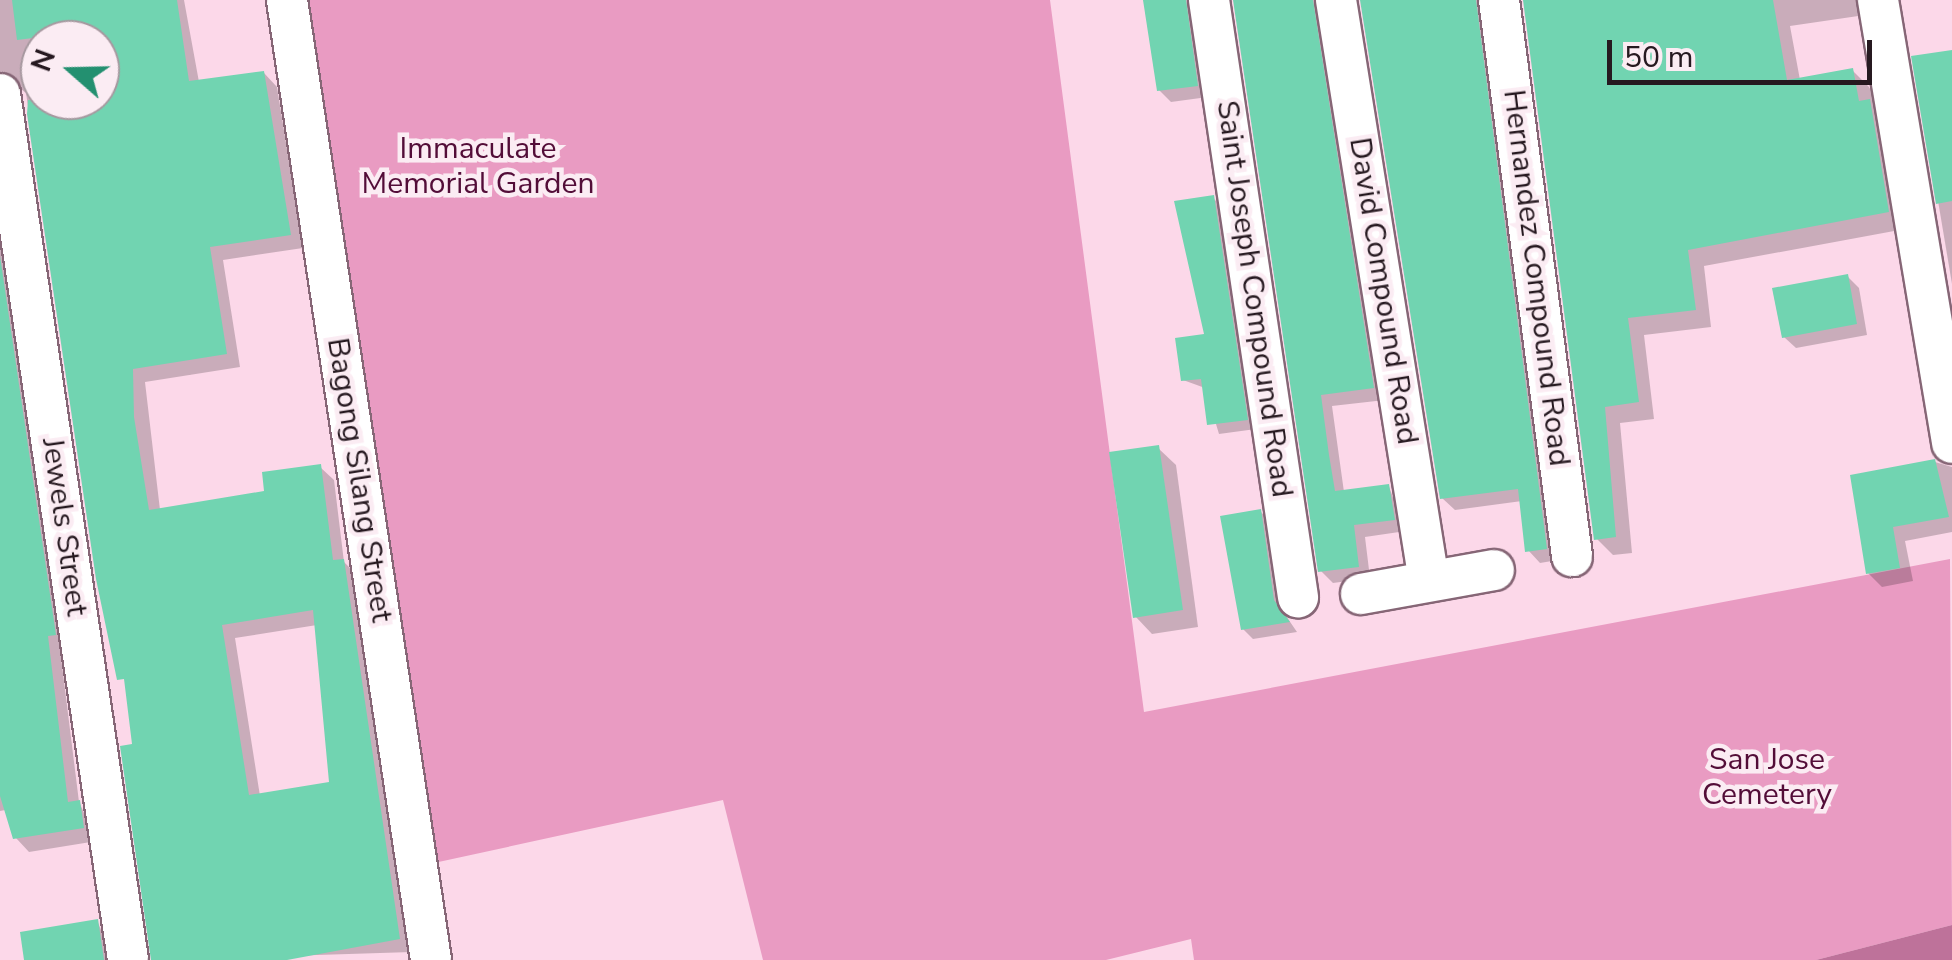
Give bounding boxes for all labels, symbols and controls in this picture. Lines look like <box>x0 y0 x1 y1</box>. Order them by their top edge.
north arrow <box>20 20 120 120</box>
scale bar <box>1612 20 1877 82</box>
text: 50 m <box>1624 37 1693 78</box>
text: N <box>22 44 65 77</box>
street label: Hernandez Compound Road <box>1495 88 1577 468</box>
street label: Saint Joseph Compound Road <box>1208 98 1300 500</box>
park label: Immaculate Memorial Garden <box>362 131 594 202</box>
street label: David Compound Road <box>1341 135 1425 447</box>
street label: Bagong Silang Street <box>319 335 399 625</box>
street label: Jewels Street <box>34 436 94 618</box>
park label: San Jose Cemetery <box>1702 742 1832 812</box>

